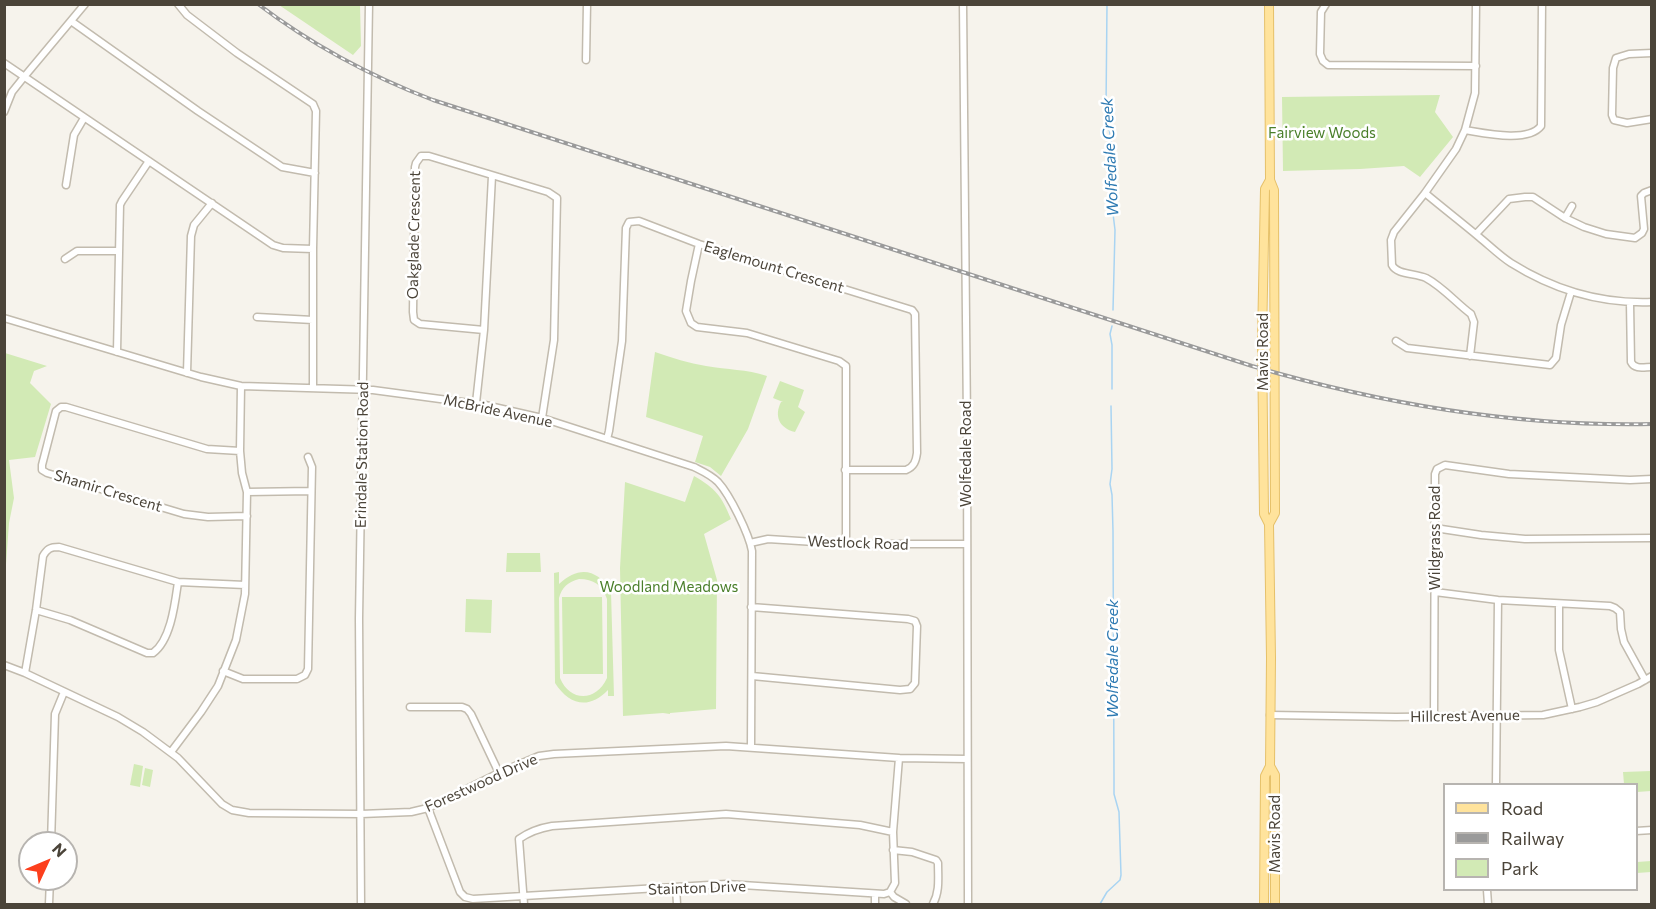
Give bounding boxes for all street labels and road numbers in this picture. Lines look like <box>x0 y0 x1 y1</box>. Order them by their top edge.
street label: Oakglade Crescent <box>404 171 424 299</box>
street label: Eaglemount Crescent <box>702 237 846 297</box>
street label: Mavis Road <box>1254 313 1272 391</box>
street label: Erindale Station Road <box>352 382 372 528</box>
street label: McBride Avenue <box>442 391 554 431</box>
street label: Wolfedale Road <box>957 401 975 507</box>
street label: Shamir Crescent <box>52 466 164 516</box>
street label: Wildgrass Road <box>1426 486 1444 590</box>
street label: Westlock Road <box>807 532 909 554</box>
street label: Hillcrest Avenue <box>1410 706 1520 726</box>
street label: Forestwood Drive <box>422 750 540 816</box>
street label: Mavis Road <box>1266 795 1284 873</box>
street label: Stainton Drive <box>648 877 746 899</box>

